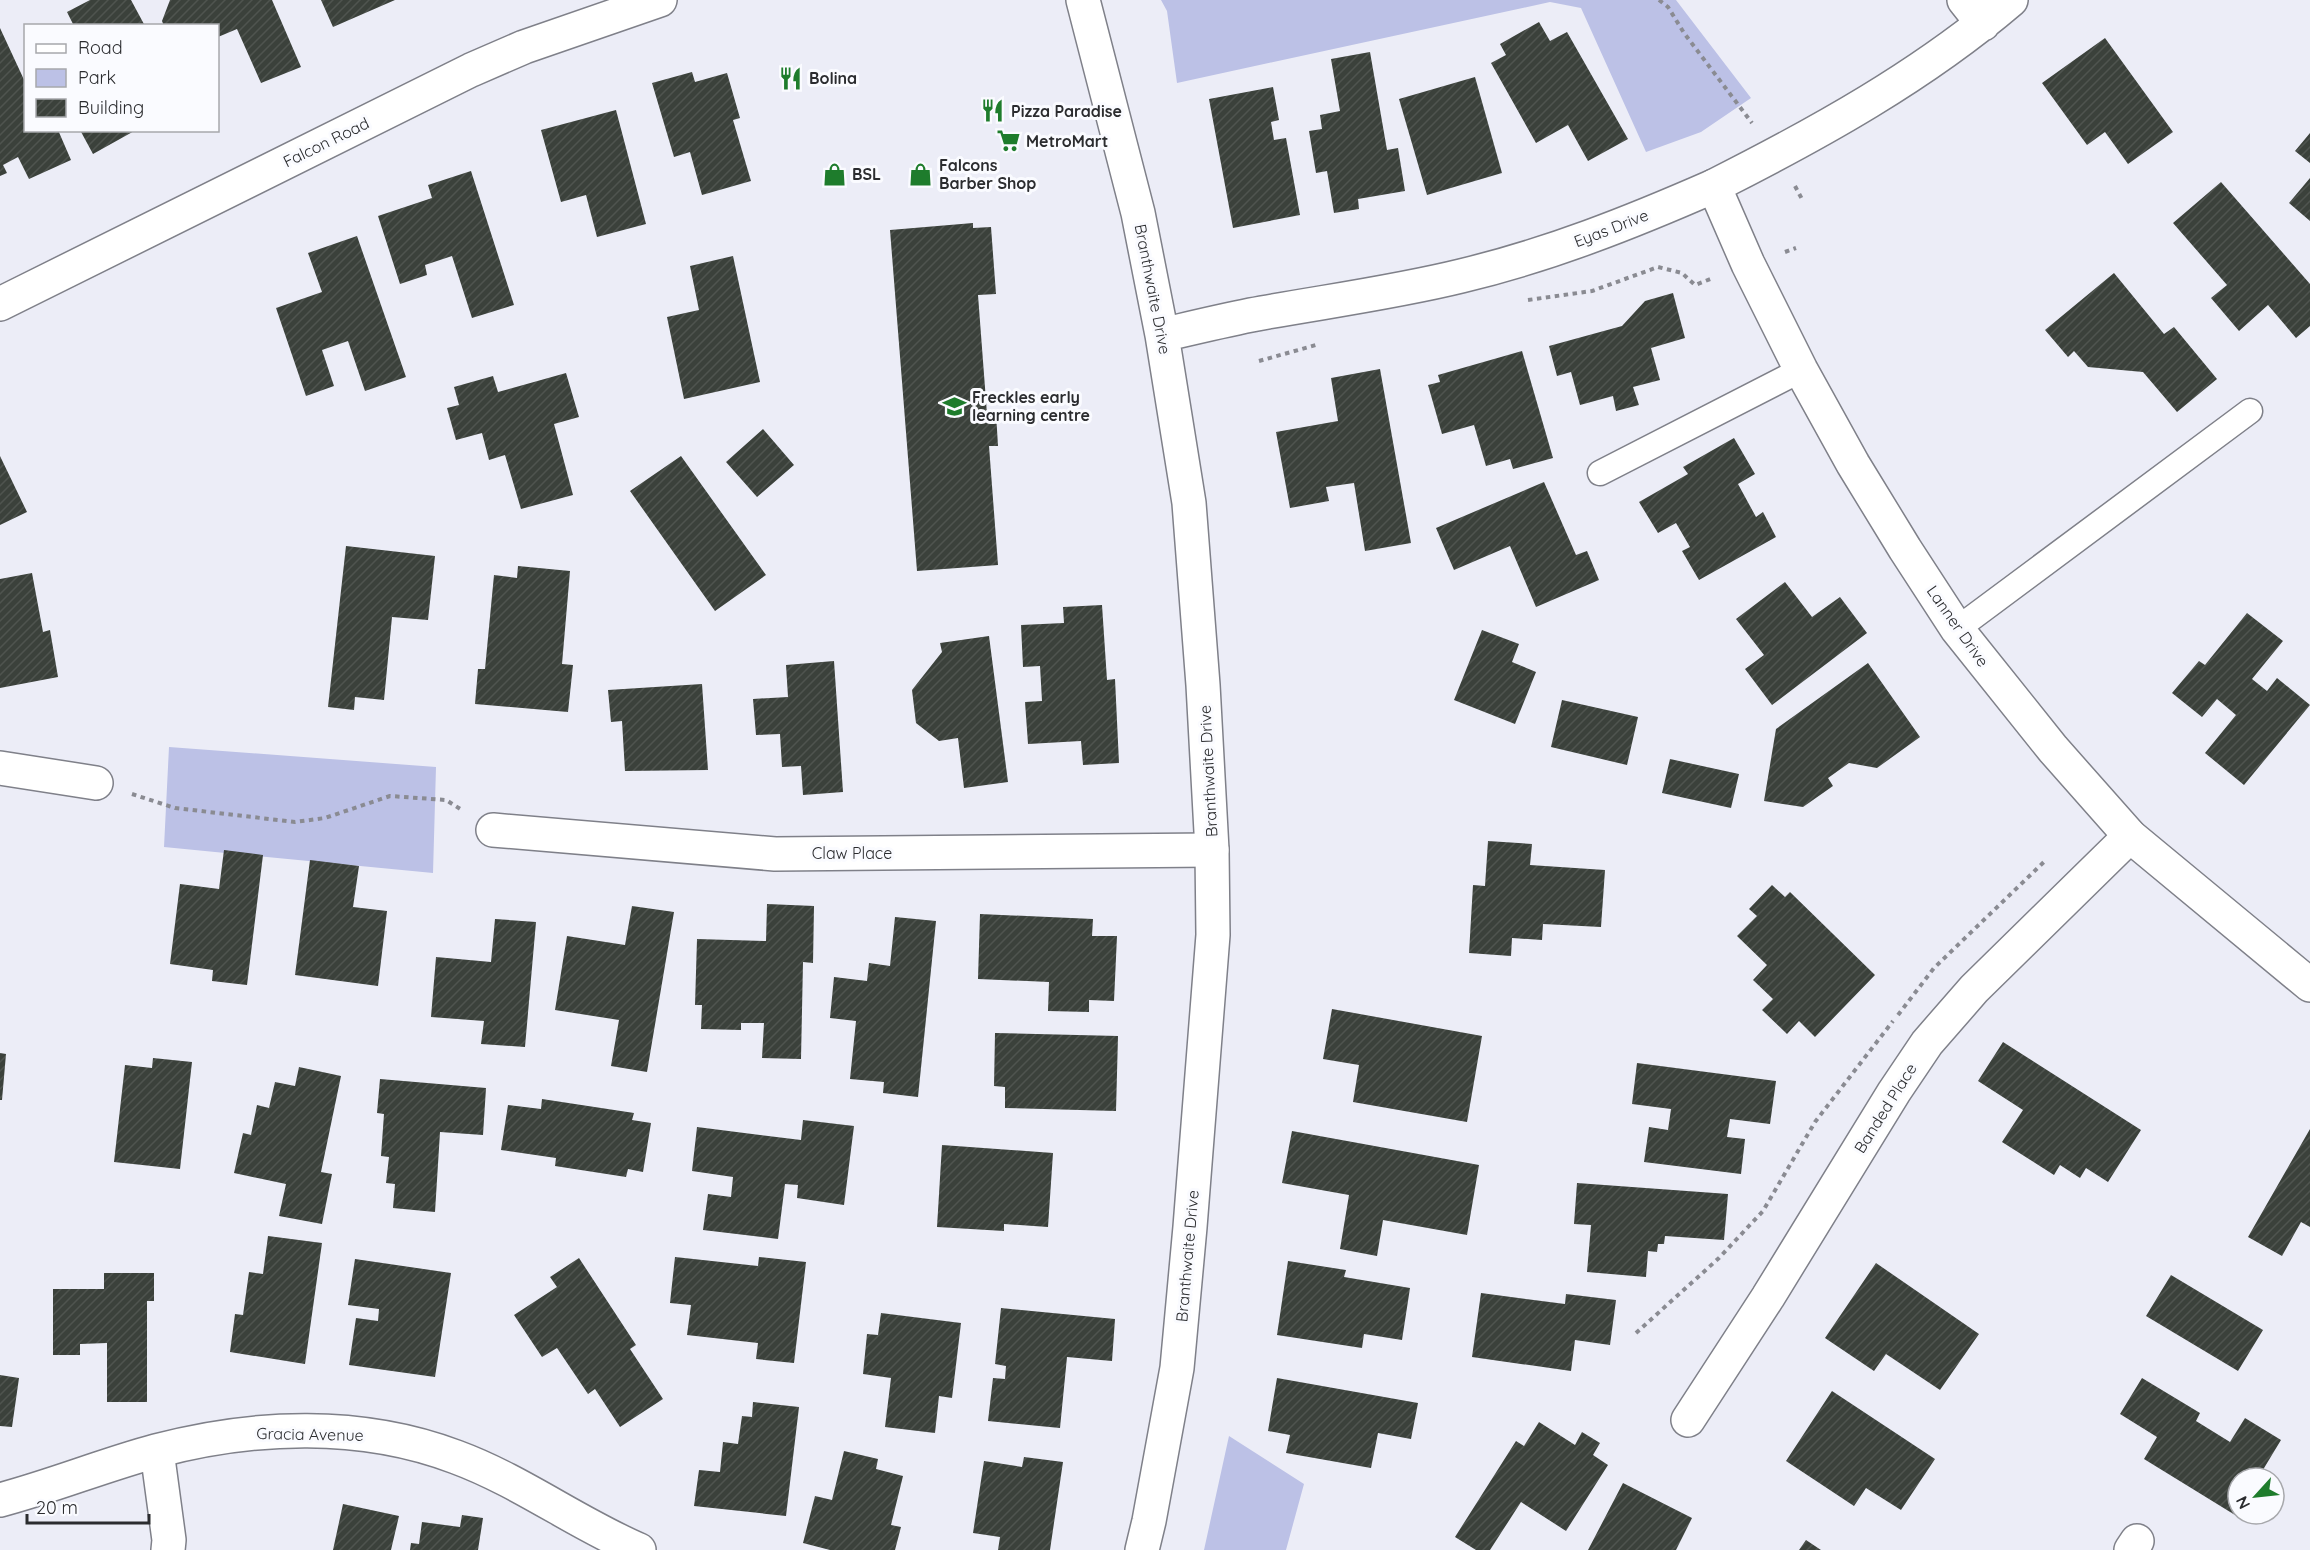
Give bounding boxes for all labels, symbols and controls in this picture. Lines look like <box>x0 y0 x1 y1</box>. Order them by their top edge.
legend <box>24 24 219 132</box>
text: Road <box>78 36 123 59</box>
restaurant icon: Bolina <box>778 65 804 91</box>
text: Park <box>78 66 116 89</box>
place label: Bolina <box>809 68 857 88</box>
text: Building <box>78 96 144 119</box>
restaurant icon: Pizza Paradise <box>980 98 1006 124</box>
place label: Pizza Paradise <box>1011 101 1122 121</box>
street label: Falcon Road <box>280 113 372 171</box>
supermarket icon: MetroMart <box>995 128 1021 154</box>
place label: MetroMart <box>1026 131 1108 151</box>
place label: Falcons Barber Shop <box>939 155 1036 193</box>
shop icon: BSL <box>821 161 847 187</box>
shop icon: Falcons Barber Shop <box>908 161 934 187</box>
place label: BSL <box>852 164 881 184</box>
street label: Eyas Drive <box>1571 205 1651 251</box>
street label: Branthwaite Drive <box>1131 222 1175 356</box>
place label: Freckles early learning centre <box>972 387 1090 425</box>
school or university icon: Freckles early learning centre <box>941 393 967 419</box>
street label: Lanner Drive <box>1923 581 1993 671</box>
street label: Branthwaite Drive <box>1195 704 1221 838</box>
street label: Claw Place <box>812 843 892 863</box>
street label: Banded Place <box>1849 1059 1921 1157</box>
street label: Branthwaite Drive <box>1171 1189 1203 1323</box>
street label: Gracia Avenue <box>256 1423 364 1445</box>
north arrow <box>2226 1466 2286 1526</box>
scale bar <box>27 1487 148 1525</box>
text: N <box>2231 1493 2254 1513</box>
text: 20 m <box>36 1496 78 1519</box>

